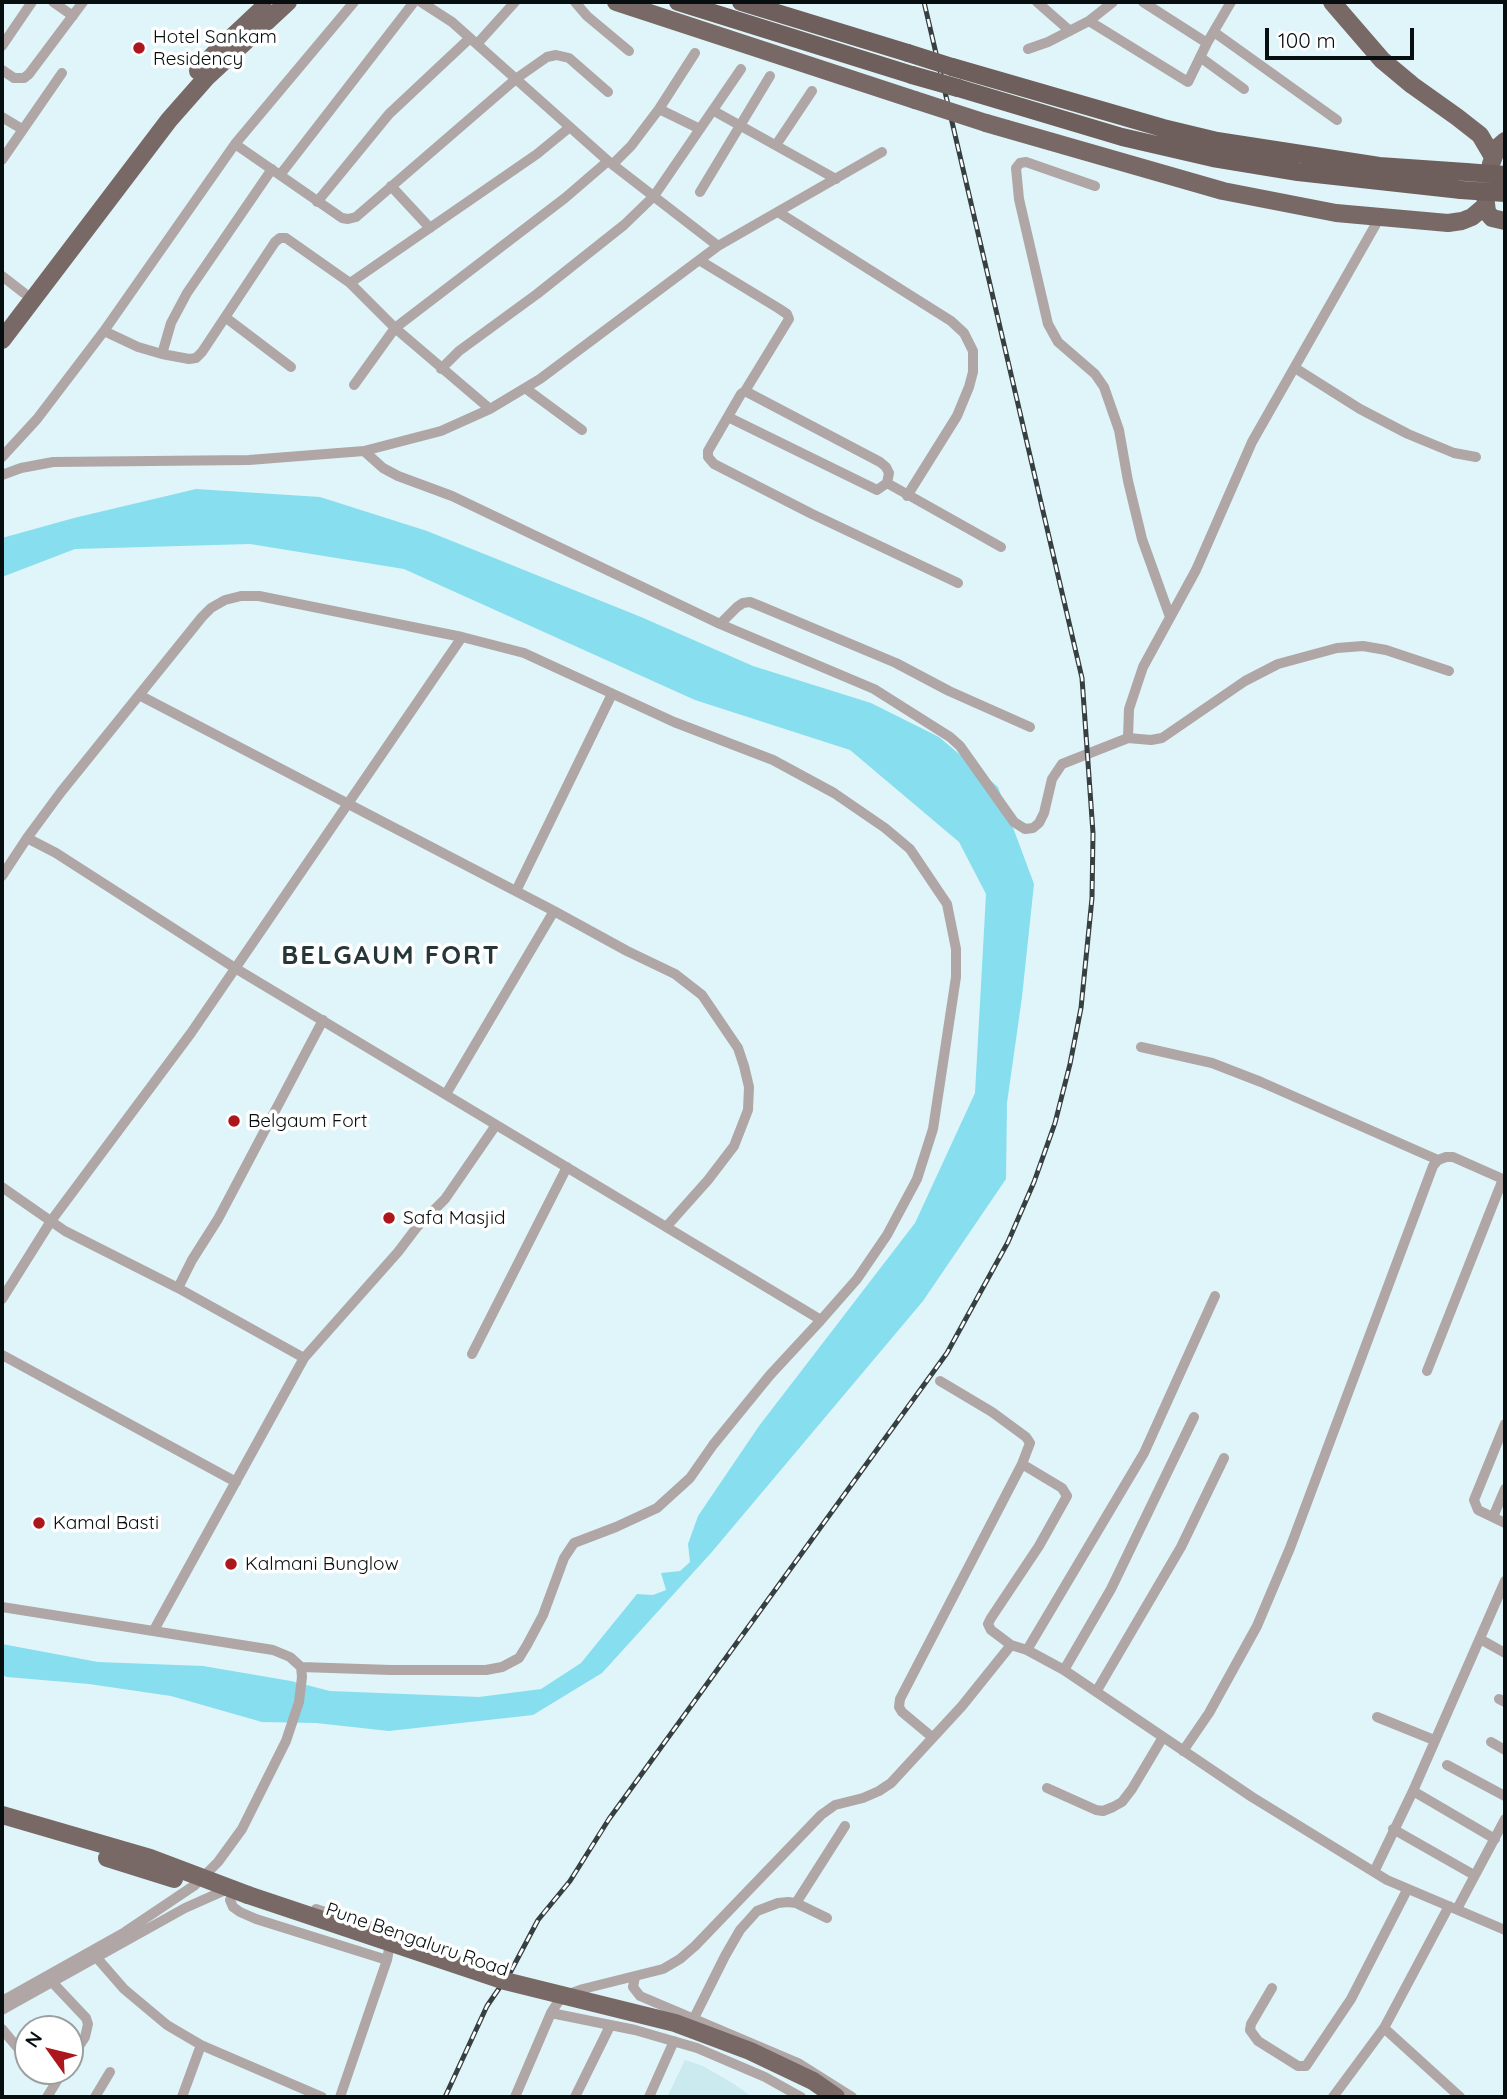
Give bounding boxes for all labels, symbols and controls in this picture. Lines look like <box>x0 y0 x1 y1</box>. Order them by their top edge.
scale bar <box>1269 14 1418 58</box>
place label: Hotel Sankam Residency <box>153 26 277 70</box>
text: 100 m <box>1278 27 1336 53</box>
marker: Hotel Sankam Residency <box>131 40 147 56</box>
district label: BELGAUM FORT <box>283 940 499 972</box>
place label: Belgaum Fort <box>248 1110 367 1132</box>
marker: Belgaum Fort <box>226 1113 242 1129</box>
place label: Safa Masjid <box>403 1207 506 1229</box>
marker: Safa Masjid <box>381 1210 397 1226</box>
place label: Kamal Basti <box>53 1512 159 1534</box>
marker: Kamal Basti <box>31 1515 47 1531</box>
place label: Kalmani Bunglow <box>245 1553 399 1575</box>
marker: Kalmani Bunglow <box>223 1556 239 1572</box>
street label: Pune Bengaluru Road <box>323 1898 511 1982</box>
north arrow <box>14 2015 84 2085</box>
text: N <box>19 2027 47 2052</box>

